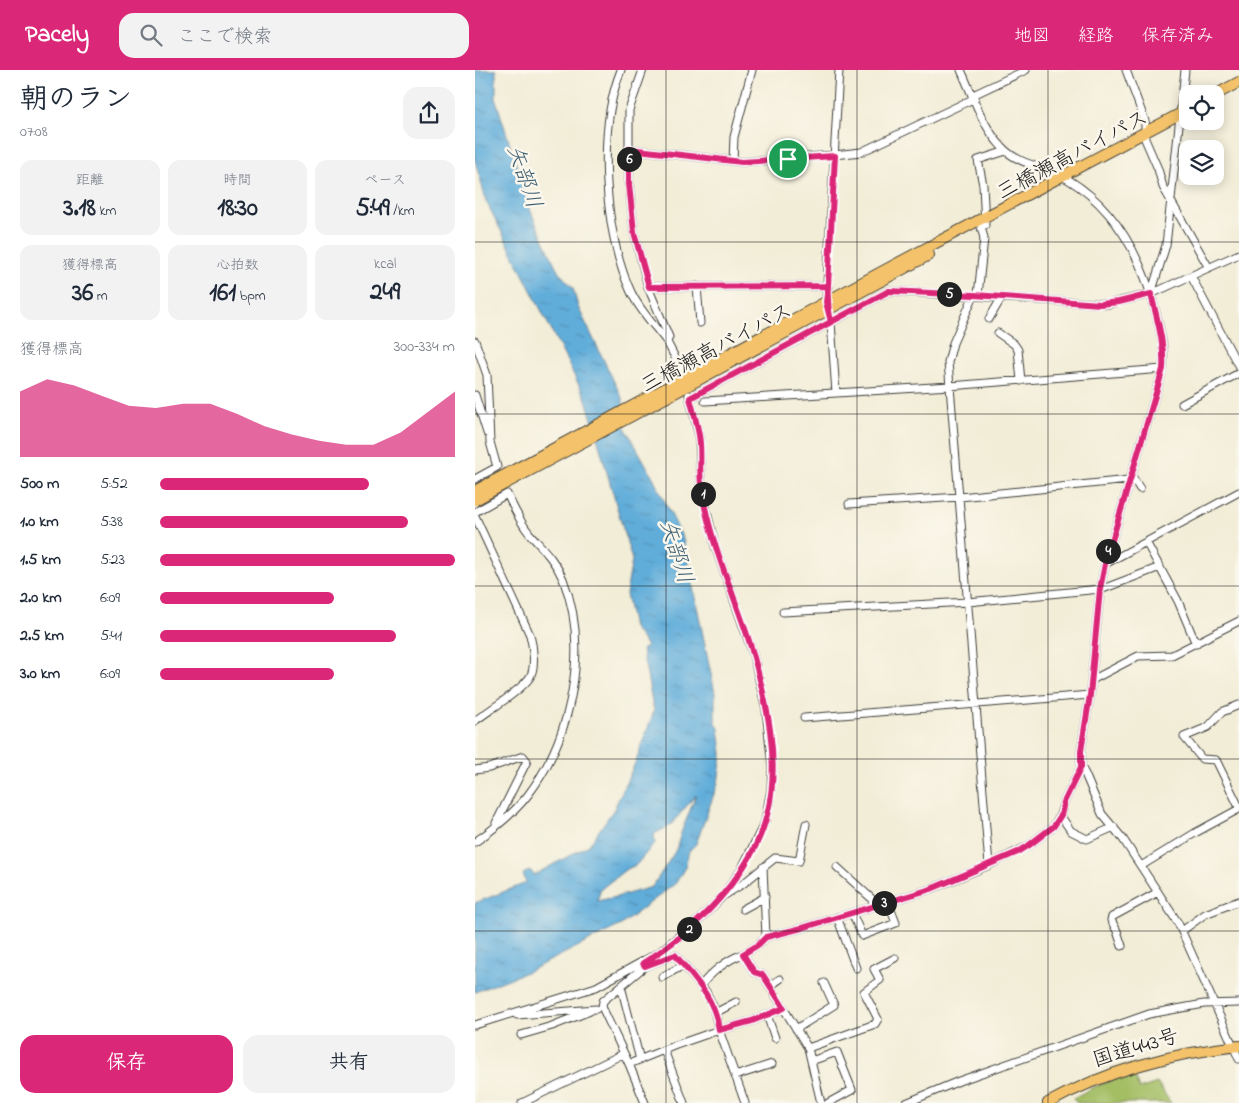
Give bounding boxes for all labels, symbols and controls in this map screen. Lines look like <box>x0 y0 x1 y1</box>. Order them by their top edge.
search box <box>119 13 469 58</box>
text: Pacely <box>25 18 89 53</box>
icon: search <box>137 21 165 49</box>
text: ここで検索 <box>177 24 272 51</box>
text: 地図 <box>1014 24 1050 50</box>
text: 経路 <box>1078 24 1114 50</box>
text: 保存済み <box>1142 24 1214 50</box>
text: 朝のラン <box>20 80 132 121</box>
map controls <box>1179 85 1224 185</box>
button: locate <box>1179 85 1224 130</box>
button: share <box>403 87 455 139</box>
street label: 三橋瀬高バイパス <box>992 103 1154 209</box>
text: 07:08 <box>20 120 48 144</box>
pin <box>767 138 809 180</box>
button: layers <box>1179 140 1224 185</box>
water label: 矢部川 <box>497 141 549 213</box>
icon: arrive <box>774 145 802 173</box>
pin: 6 <box>617 146 641 172</box>
text: 6 <box>626 149 633 170</box>
text: 距離 <box>76 170 104 191</box>
text: 時間 <box>223 170 251 191</box>
text: ペース <box>365 170 406 191</box>
text: 3.18 <box>63 191 96 227</box>
text: 18:30 <box>217 191 258 227</box>
text: 5:49 <box>356 191 390 227</box>
text: km <box>96 201 116 222</box>
text: /km <box>390 201 415 222</box>
text: kcal <box>374 254 396 275</box>
text: 獲得標高 <box>62 255 118 276</box>
text: 心拍数 <box>216 255 258 276</box>
text: 249 <box>370 275 400 311</box>
text: 36 <box>72 276 93 312</box>
text: 161 <box>209 276 236 312</box>
pin: 5 <box>937 282 961 306</box>
text: 5 <box>945 284 954 305</box>
text: m <box>93 286 108 307</box>
text: bpm <box>236 286 266 307</box>
street label: 三橋瀬高バイパス <box>636 296 798 402</box>
text: 300–334 m <box>394 335 455 359</box>
text: 獲得標高 <box>20 338 84 362</box>
text: 500 m <box>20 472 59 496</box>
text: 5:52 <box>100 472 128 496</box>
pin: 1 <box>691 482 715 506</box>
text: 1 <box>701 484 706 505</box>
text: 1.0 km <box>20 510 59 534</box>
text: 5:38 <box>100 510 123 534</box>
water label: 矢部川 <box>650 516 700 588</box>
pin: 4 <box>1095 538 1121 564</box>
text: 4 <box>1106 541 1111 562</box>
text: 1.5 km <box>20 548 61 572</box>
text: 5:23 <box>100 548 125 572</box>
text: 2.0 km <box>20 586 62 610</box>
text: 6:09 <box>100 586 120 610</box>
text: 2.5 km <box>20 624 64 648</box>
text: 5:41 <box>100 624 122 648</box>
text: 3.0 km <box>20 662 60 686</box>
text: 6:09 <box>100 662 120 686</box>
pin: 3 <box>871 890 897 916</box>
text: 3 <box>882 893 887 914</box>
pin: 2 <box>677 916 701 942</box>
text: 2 <box>686 919 693 940</box>
street label: 国道443号 <box>1089 1022 1183 1076</box>
button: 保存 <box>20 1035 233 1093</box>
button: 共有 <box>243 1035 455 1093</box>

